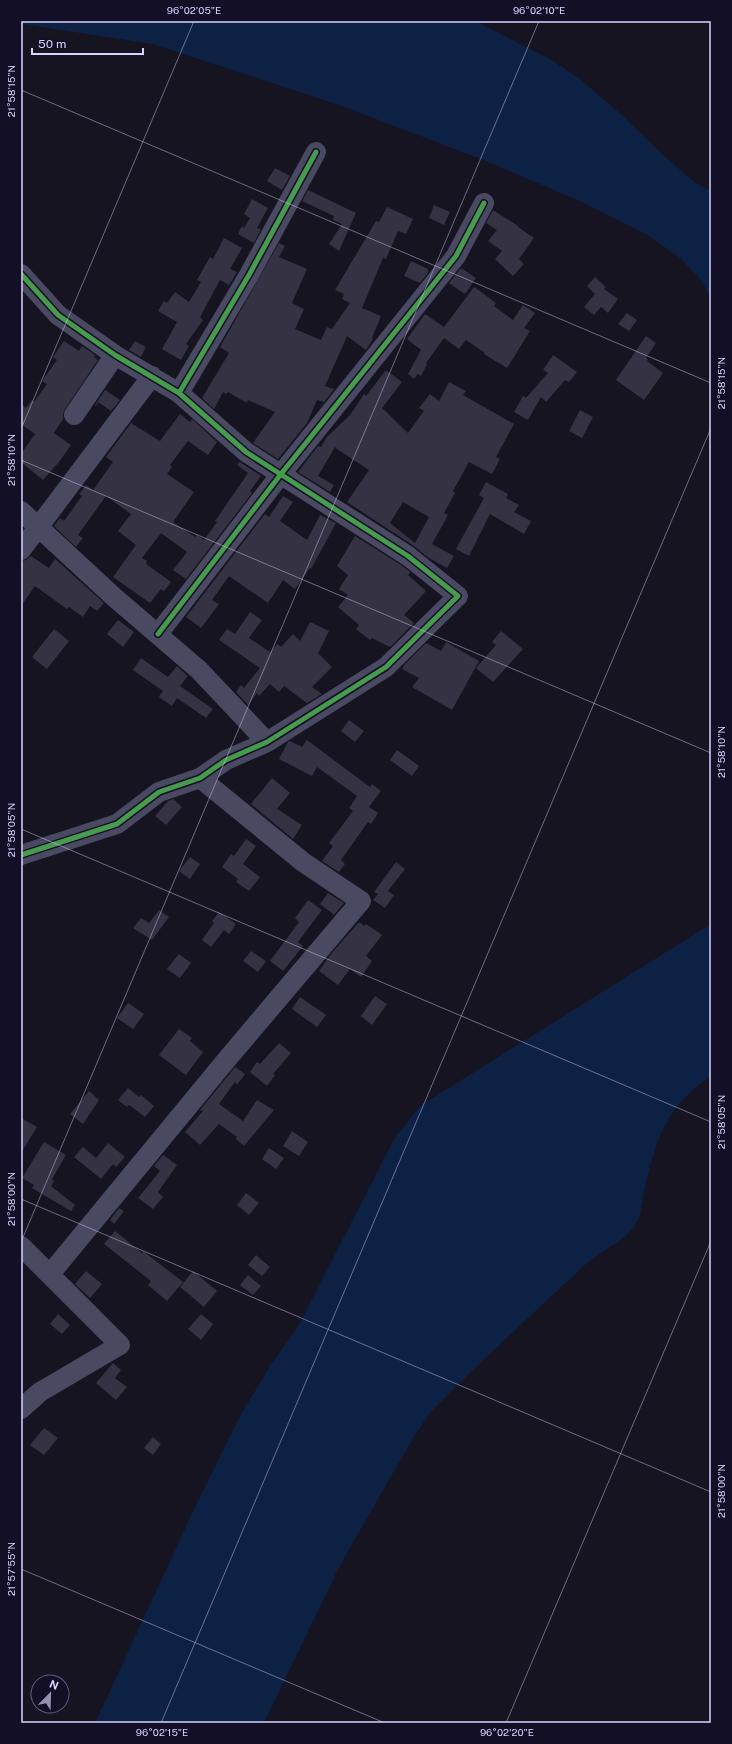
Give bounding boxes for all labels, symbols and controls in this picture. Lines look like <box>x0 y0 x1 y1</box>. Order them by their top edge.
text: 96°02'05"E <box>167 4 221 16</box>
text: 96°02'10"E <box>513 4 565 16</box>
scale bar <box>32 30 143 56</box>
text: 50 m <box>38 37 66 51</box>
text: 21°58'15"N <box>5 65 17 117</box>
text: 21°58'15"N <box>715 357 727 409</box>
text: 21°58'10"N <box>5 434 17 486</box>
text: 21°58'10"N <box>715 726 727 778</box>
text: 21°58'05"N <box>5 803 17 857</box>
text: 21°58'05"N <box>715 1095 727 1149</box>
text: 21°58'00"N <box>5 1172 17 1226</box>
text: 21°58'00"N <box>715 1464 727 1518</box>
text: 21°57'55"N <box>5 1542 17 1596</box>
north arrow <box>30 1674 70 1714</box>
text: N <box>48 1678 60 1692</box>
text: 96°02'15"E <box>136 1726 188 1738</box>
text: 96°02'20"E <box>480 1726 534 1738</box>

